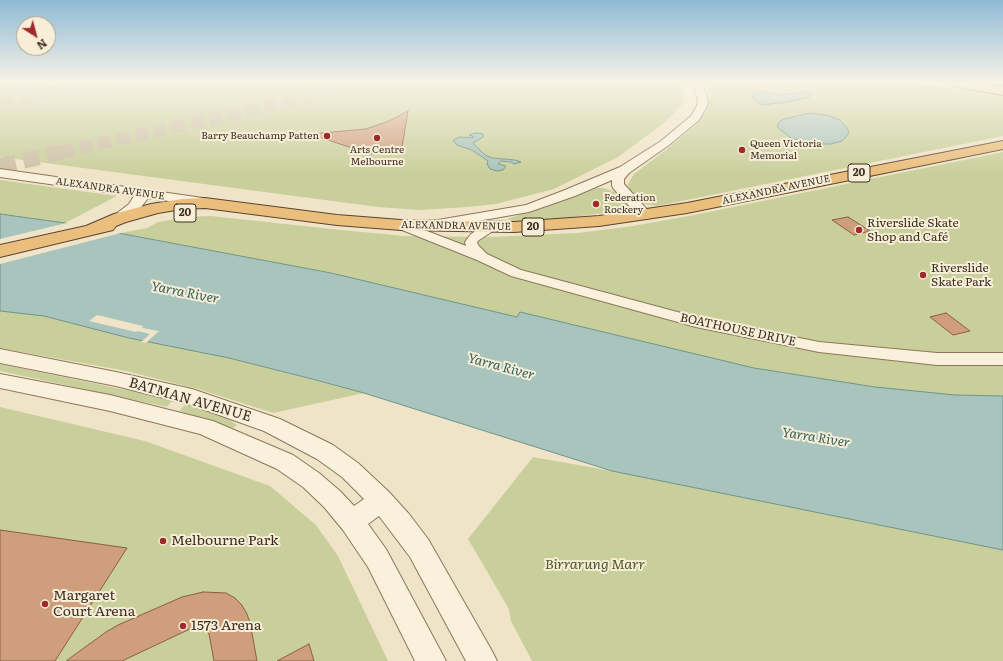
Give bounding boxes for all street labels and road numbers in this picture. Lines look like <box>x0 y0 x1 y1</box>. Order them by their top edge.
road number: 20 <box>848 164 870 182</box>
street label: ALEXANDRA AVENUE <box>721 173 831 207</box>
street label: ALEXANDRA AVENUE <box>55 175 165 203</box>
road number: 20 <box>174 204 196 222</box>
road number: 20 <box>522 218 544 236</box>
street label: ALEXANDRA AVENUE <box>401 219 511 233</box>
street label: BOATHOUSE DRIVE <box>679 311 797 349</box>
street label: BATMAN AVENUE <box>127 374 253 426</box>

